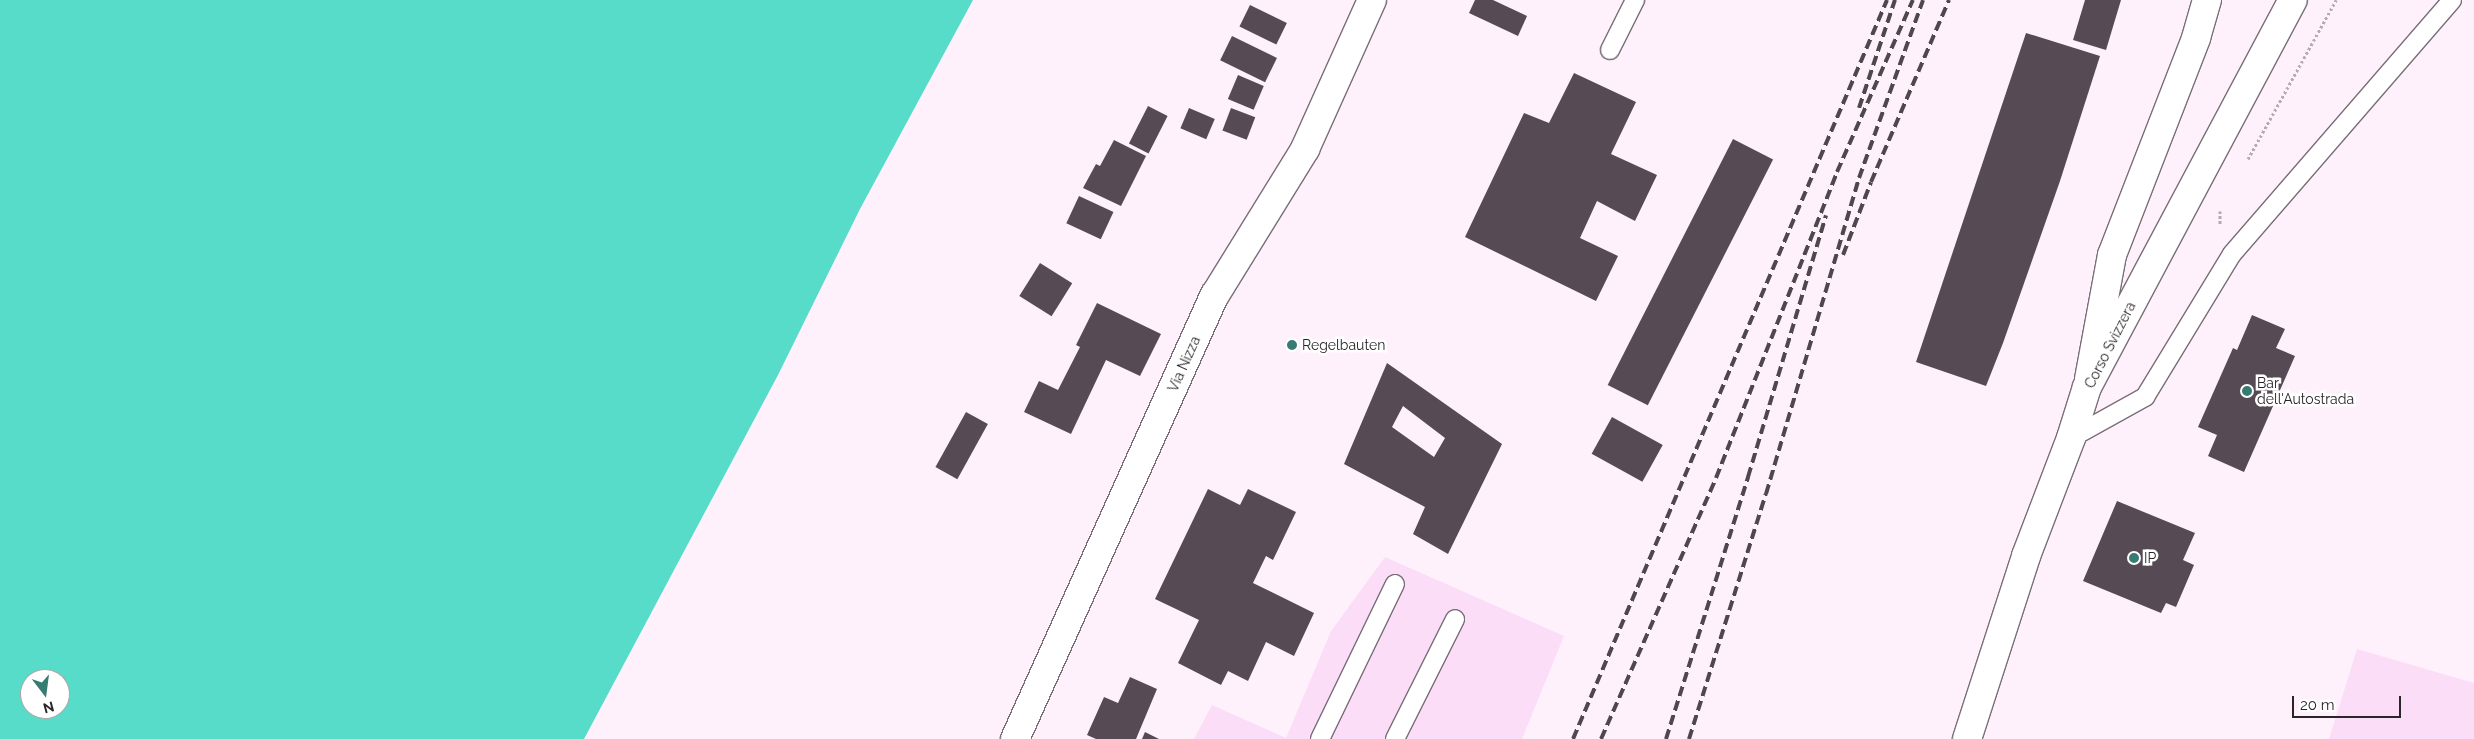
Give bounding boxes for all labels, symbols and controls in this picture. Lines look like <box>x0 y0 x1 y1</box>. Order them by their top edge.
street label: Corso Svizzera <box>2081 299 2139 391</box>
street label: Via Nizza <box>1164 334 1204 394</box>
place label: Regelbauten <box>1302 337 1385 353</box>
marker: Regelbauten <box>1286 339 1298 351</box>
place label: Bar dell'Autostrada <box>2257 375 2354 408</box>
marker: Bar dell'Autostrada <box>2241 385 2253 397</box>
place label: IP <box>2144 550 2156 566</box>
marker: IP <box>2128 552 2140 564</box>
north arrow <box>20 669 70 719</box>
scale bar <box>2294 686 2403 718</box>
text: 20 m <box>2300 696 2335 714</box>
text: N <box>41 698 56 717</box>

